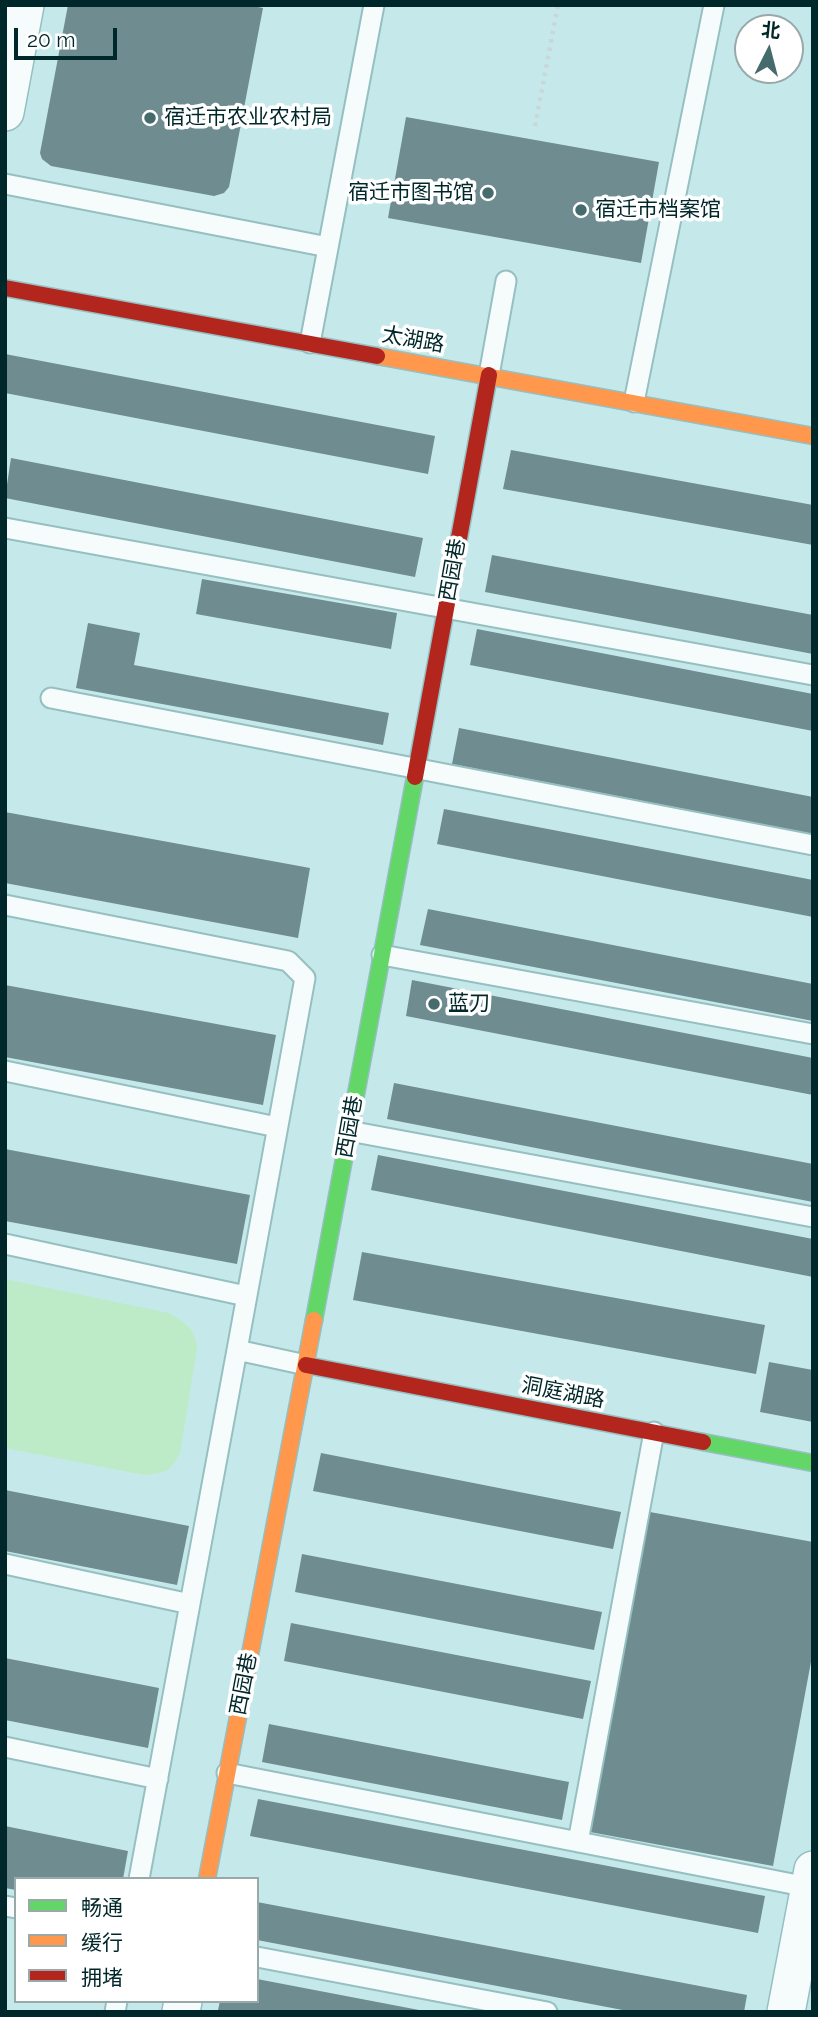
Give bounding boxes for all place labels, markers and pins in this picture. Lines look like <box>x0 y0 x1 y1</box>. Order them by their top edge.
place label: 宿迁市农业农村局 <box>164 105 332 131</box>
marker: 宿迁市农业农村局 <box>142 110 158 126</box>
place label: 宿迁市图书馆 <box>348 180 474 206</box>
marker: 宿迁市图书馆 <box>480 185 496 201</box>
place label: 宿迁市档案馆 <box>595 197 721 223</box>
marker: 宿迁市档案馆 <box>573 202 589 218</box>
place label: 蓝刀 <box>448 991 490 1017</box>
marker: 蓝刀 <box>426 996 442 1012</box>

